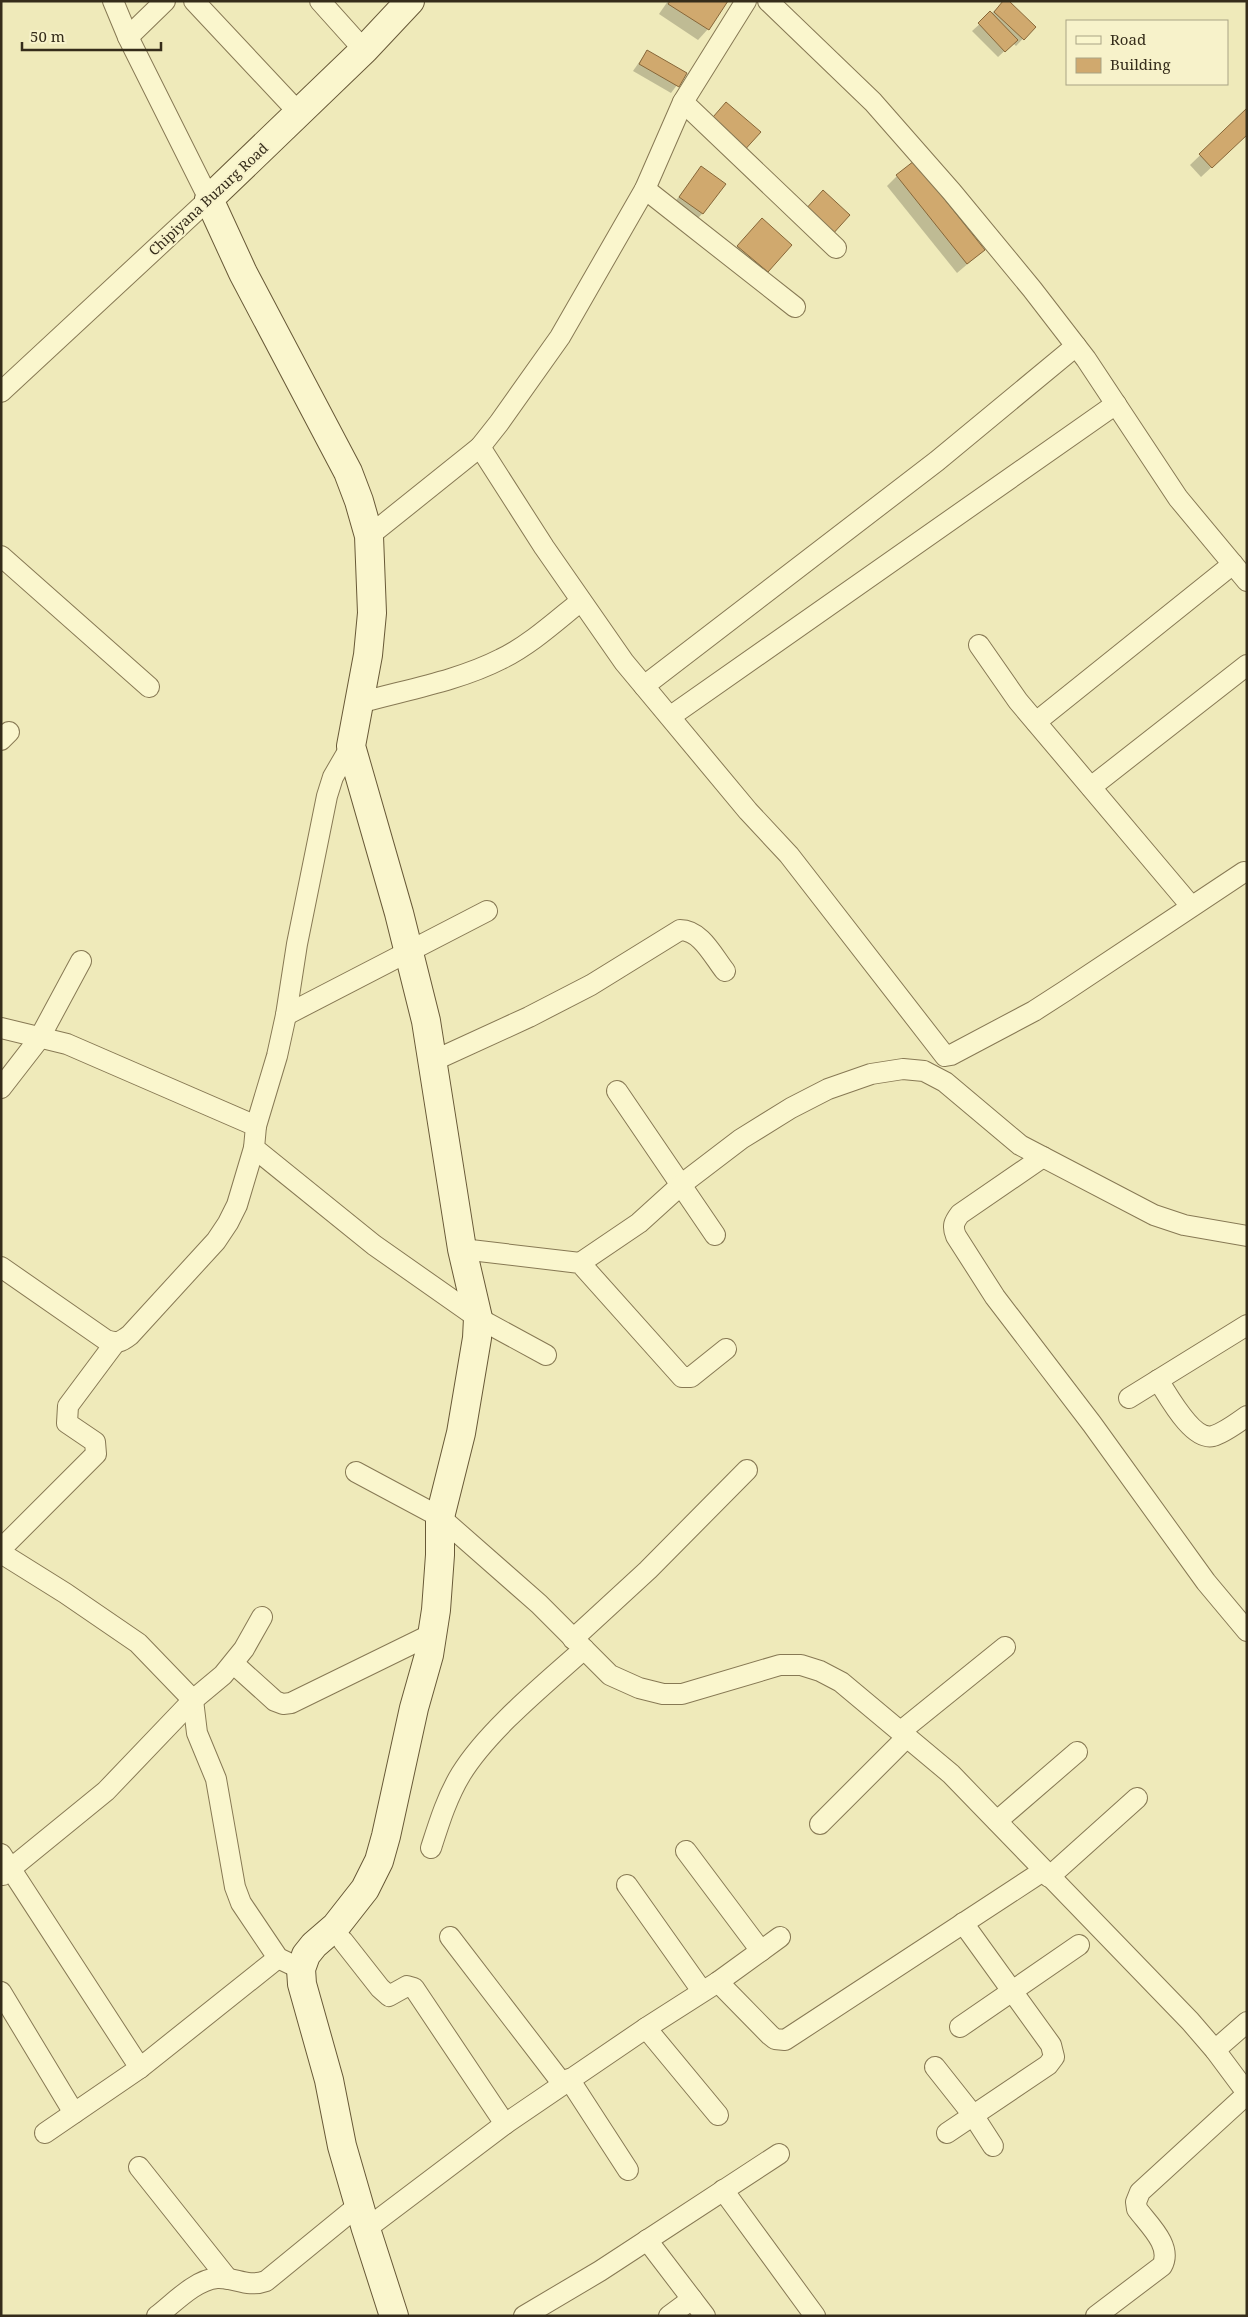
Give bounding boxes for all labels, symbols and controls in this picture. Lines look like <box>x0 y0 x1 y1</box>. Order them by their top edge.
scale bar <box>22 20 161 52</box>
legend <box>1066 20 1228 85</box>
text: 50 m <box>30 26 65 46</box>
text: Road <box>1110 29 1146 49</box>
text: Building <box>1110 54 1171 74</box>
street label: Chipiyana Buzurg Road <box>144 138 272 259</box>

